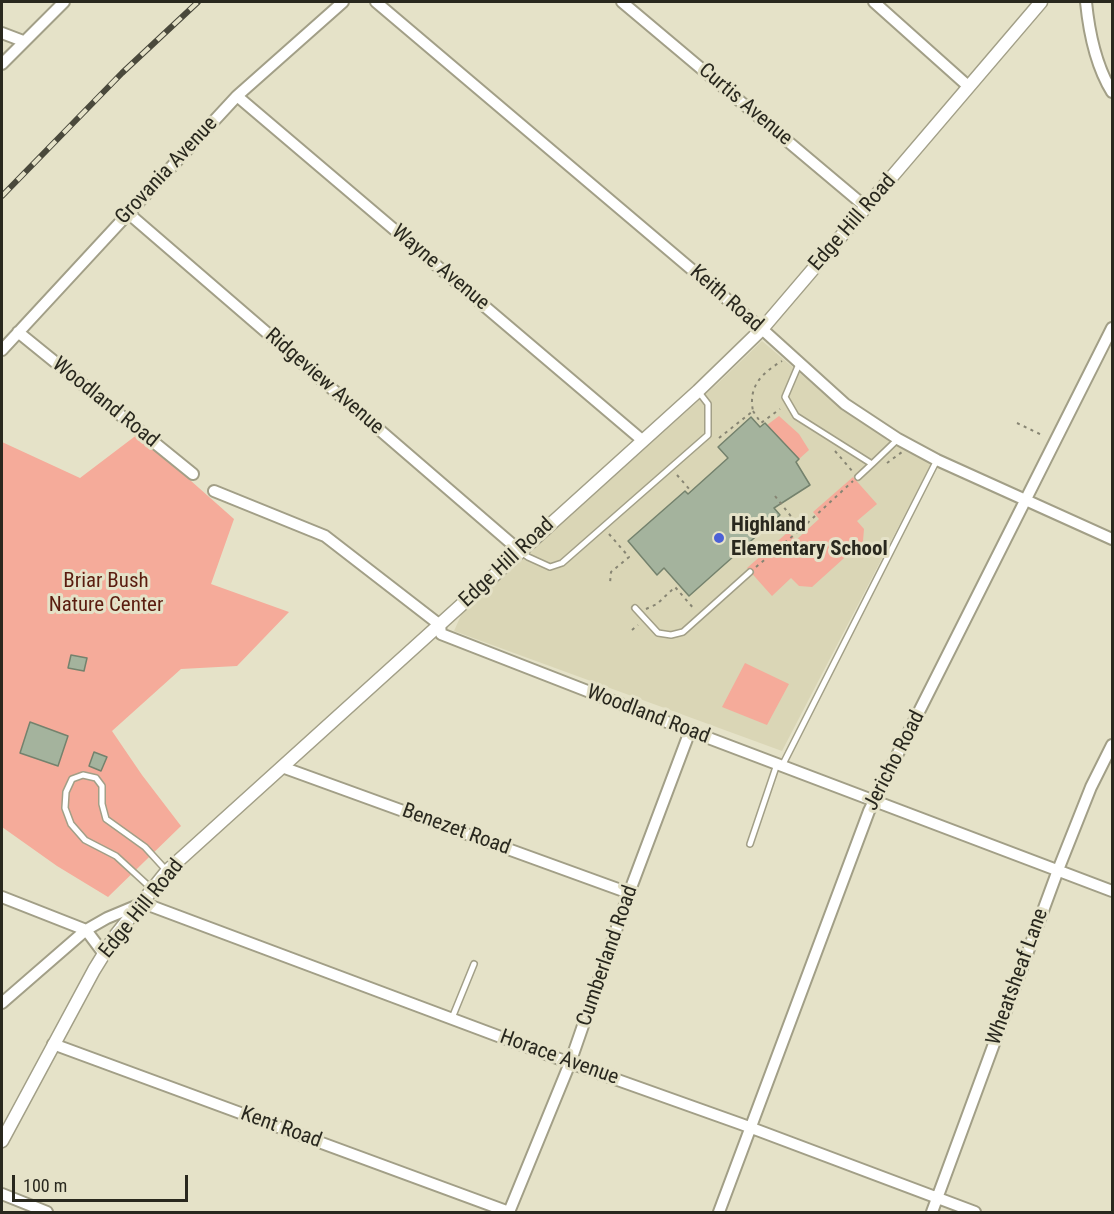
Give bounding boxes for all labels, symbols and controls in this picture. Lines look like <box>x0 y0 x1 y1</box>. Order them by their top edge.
street label: Curtis Avenue <box>693 58 797 152</box>
street label: Grovania Avenue <box>111 112 223 230</box>
street label: Edge Hill Road <box>804 169 902 277</box>
street label: Wayne Avenue <box>386 220 494 316</box>
street label: Keith Road <box>684 260 768 338</box>
street label: Ridgeview Avenue <box>260 324 388 440</box>
street label: Woodland Road <box>47 352 163 454</box>
street label: Edge Hill Road <box>454 513 560 613</box>
place label: Highland Elementary School <box>731 513 888 563</box>
marker: Highland Elementary School <box>712 531 726 545</box>
park label: Briar Bush Nature Center <box>49 569 163 619</box>
street label: Woodland Road <box>583 680 713 750</box>
street label: Jericho Road <box>859 707 931 815</box>
street label: Benezet Road <box>398 799 514 861</box>
street label: Edge Hill Road <box>94 854 190 964</box>
street label: Cumberland Road <box>572 882 644 1030</box>
street label: Wheatsheaf Lane <box>982 905 1054 1049</box>
street label: Horace Avenue <box>496 1025 622 1091</box>
street label: Kent Road <box>237 1102 325 1154</box>
scale bar <box>15 1163 190 1201</box>
text: 100 m <box>23 1175 67 1196</box>

